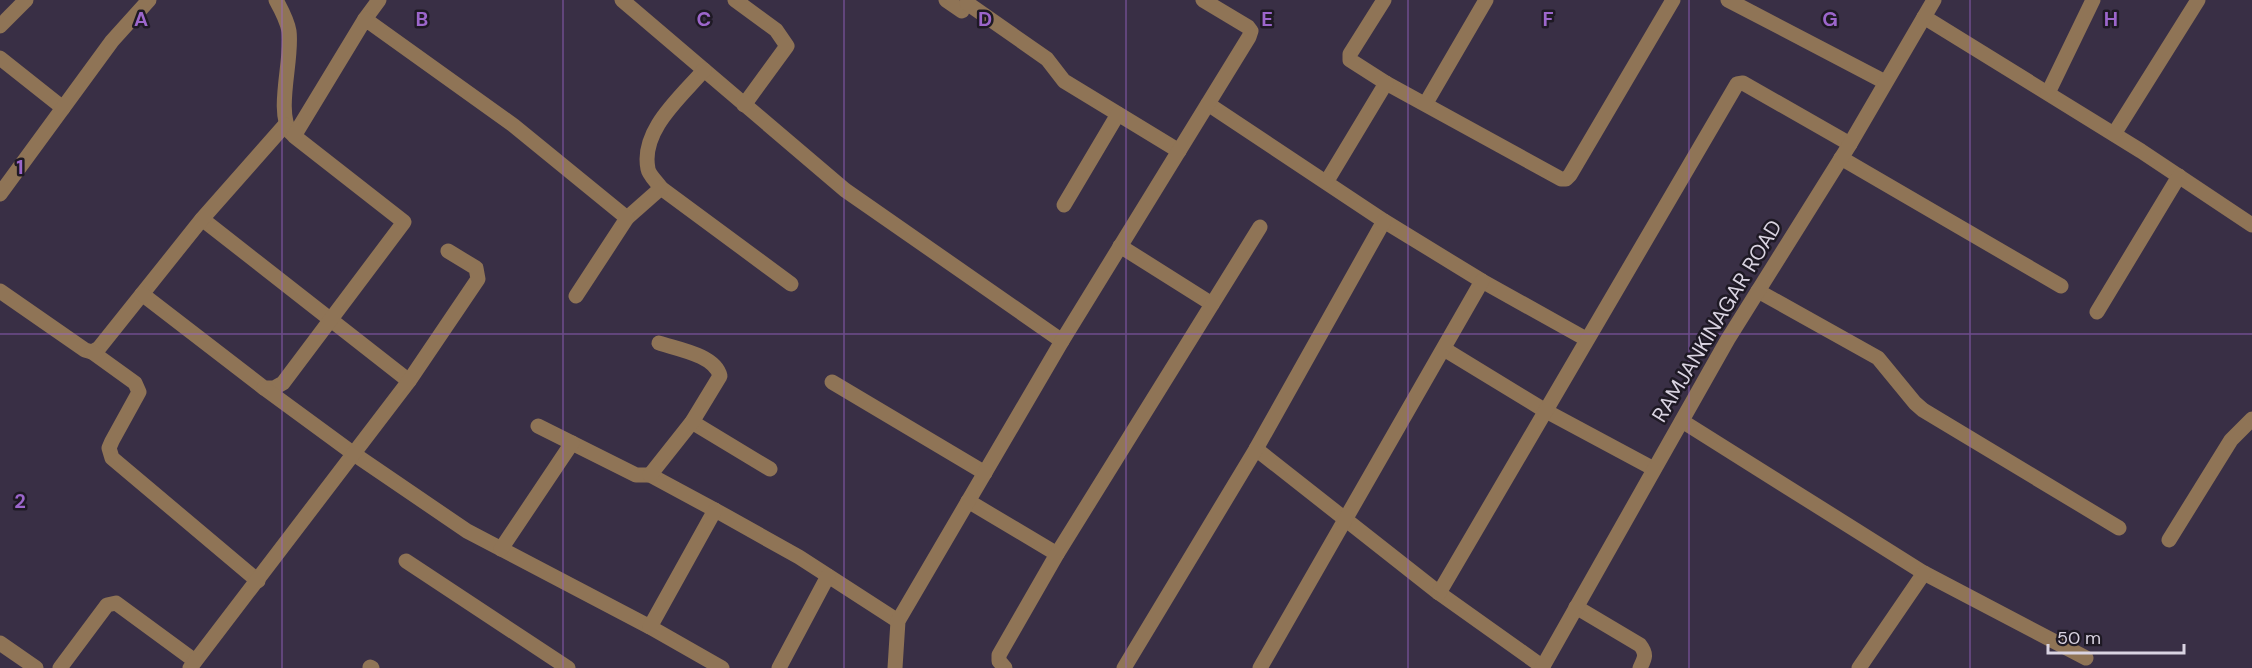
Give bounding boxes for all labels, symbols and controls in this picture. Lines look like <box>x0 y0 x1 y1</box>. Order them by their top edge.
text: A <box>134 6 148 32</box>
text: B <box>416 6 428 32</box>
text: C <box>697 6 711 32</box>
text: D <box>978 6 992 32</box>
text: E <box>1261 6 1273 32</box>
text: F <box>1542 6 1554 32</box>
text: G <box>1822 6 1838 32</box>
text: H <box>2104 6 2118 32</box>
text: 1 <box>16 154 24 180</box>
street label: RAMJANKINAGAR ROAD <box>1645 215 1789 427</box>
text: 2 <box>14 488 26 514</box>
scale bar <box>2048 617 2184 655</box>
text: 50 m <box>2057 626 2101 650</box>

